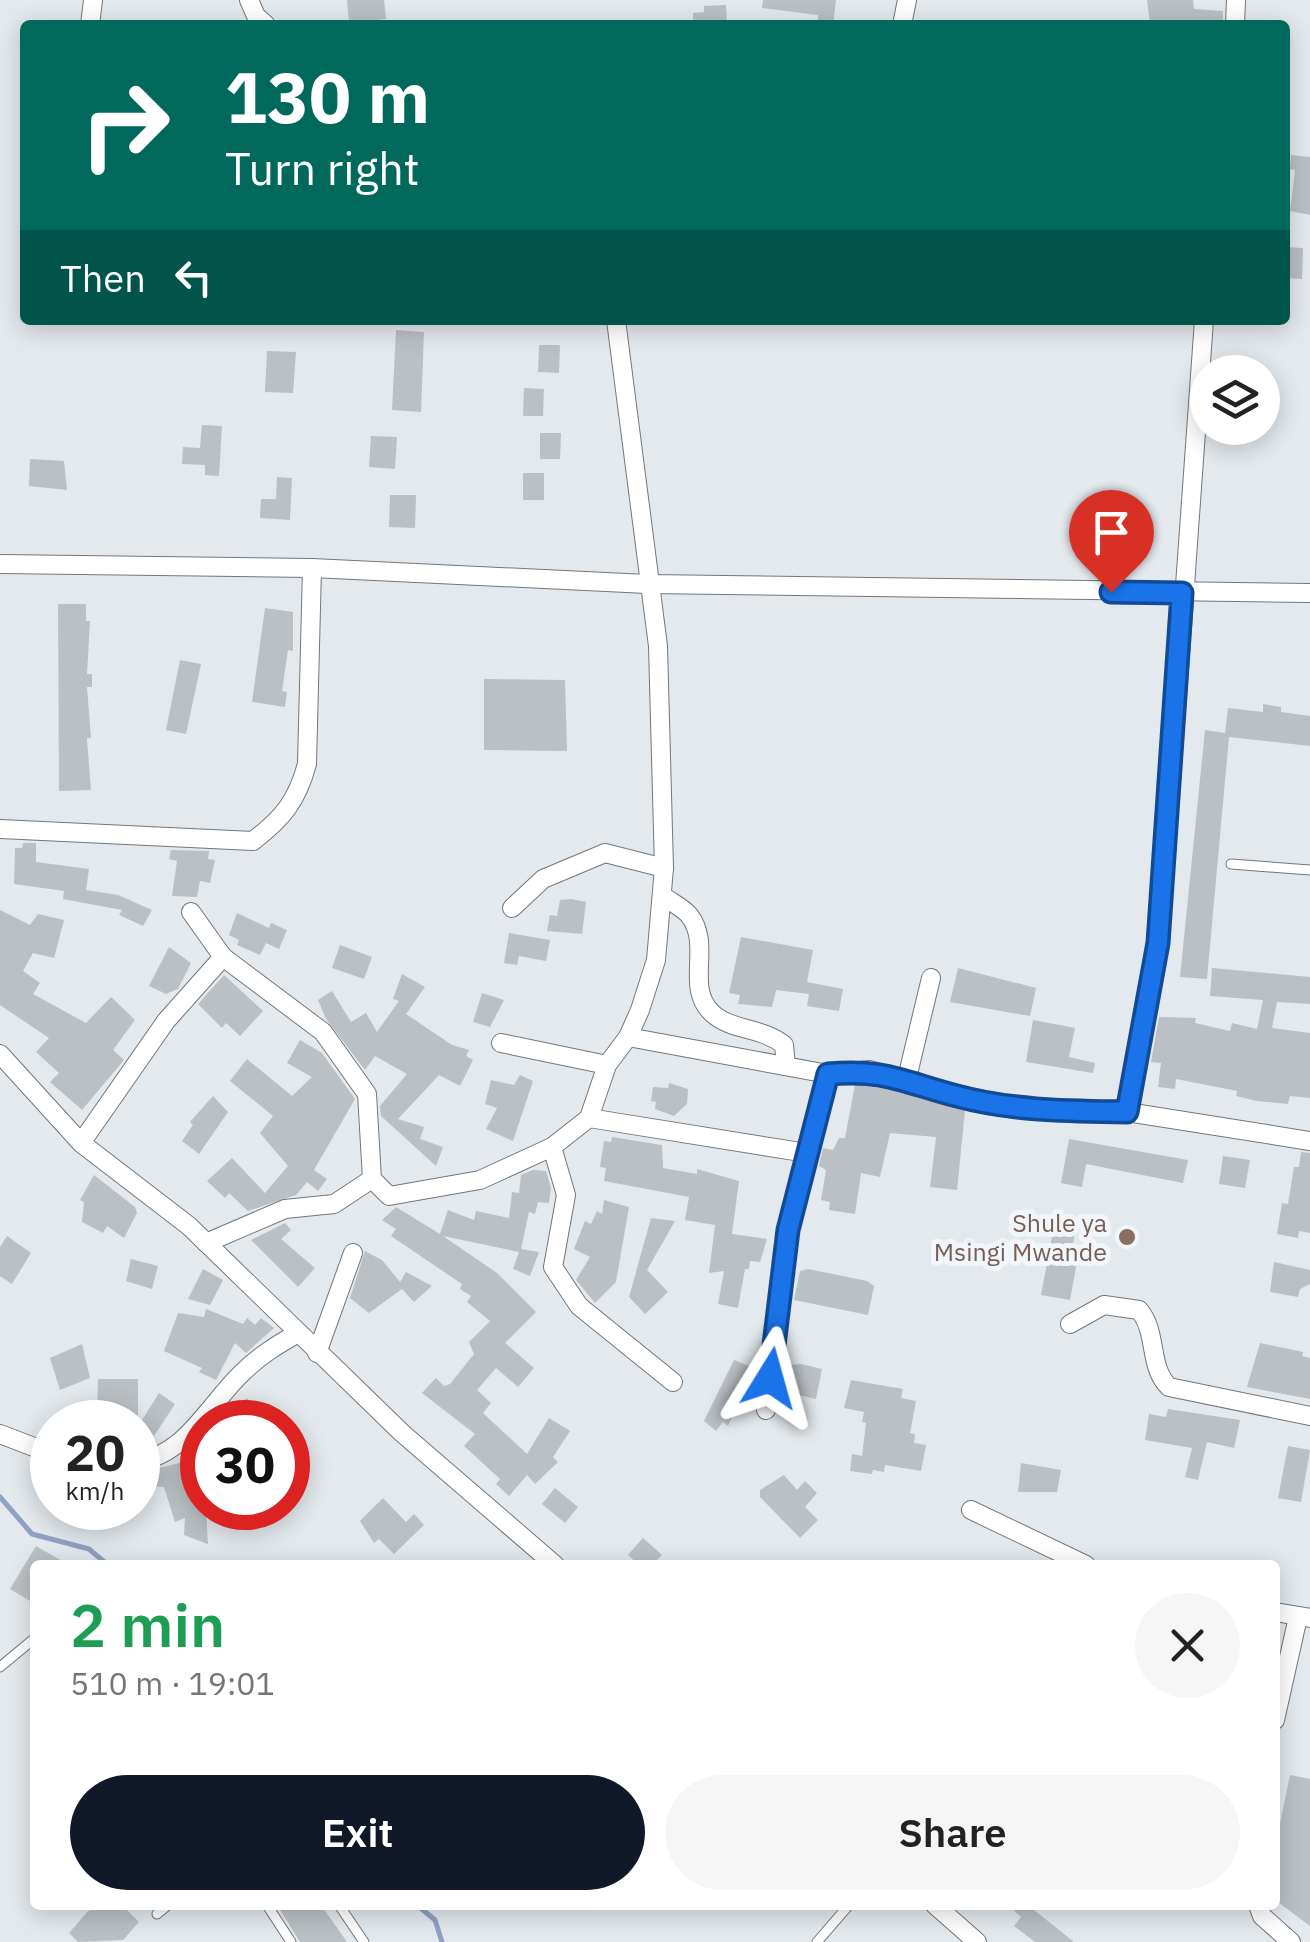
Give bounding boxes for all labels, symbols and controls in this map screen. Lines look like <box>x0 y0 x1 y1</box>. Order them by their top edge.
text: 130 m <box>225 51 430 142</box>
icon: right <box>60 60 190 190</box>
text: Turn right <box>225 139 420 197</box>
icon: left <box>166 250 221 305</box>
text: Then <box>60 253 146 302</box>
map controls <box>1190 355 1280 445</box>
button: layers <box>1190 355 1280 445</box>
pin <box>1069 490 1154 593</box>
icon: arrive <box>1084 505 1139 560</box>
place label: Shule ya Msingi Mwande <box>934 1206 1107 1268</box>
marker: Shule ya Msingi Mwande <box>1116 1226 1138 1248</box>
position arrow <box>718 1326 822 1430</box>
speed limit sign: 30 <box>180 1400 310 1530</box>
text: 20 <box>65 1420 125 1485</box>
text: km/h <box>66 1474 124 1507</box>
text: 2 min <box>70 1585 225 1664</box>
button: close <box>1135 1593 1240 1698</box>
text: 510 m · 19:01 <box>70 1662 275 1704</box>
button: Exit <box>70 1775 645 1890</box>
button: Share <box>665 1775 1240 1890</box>

